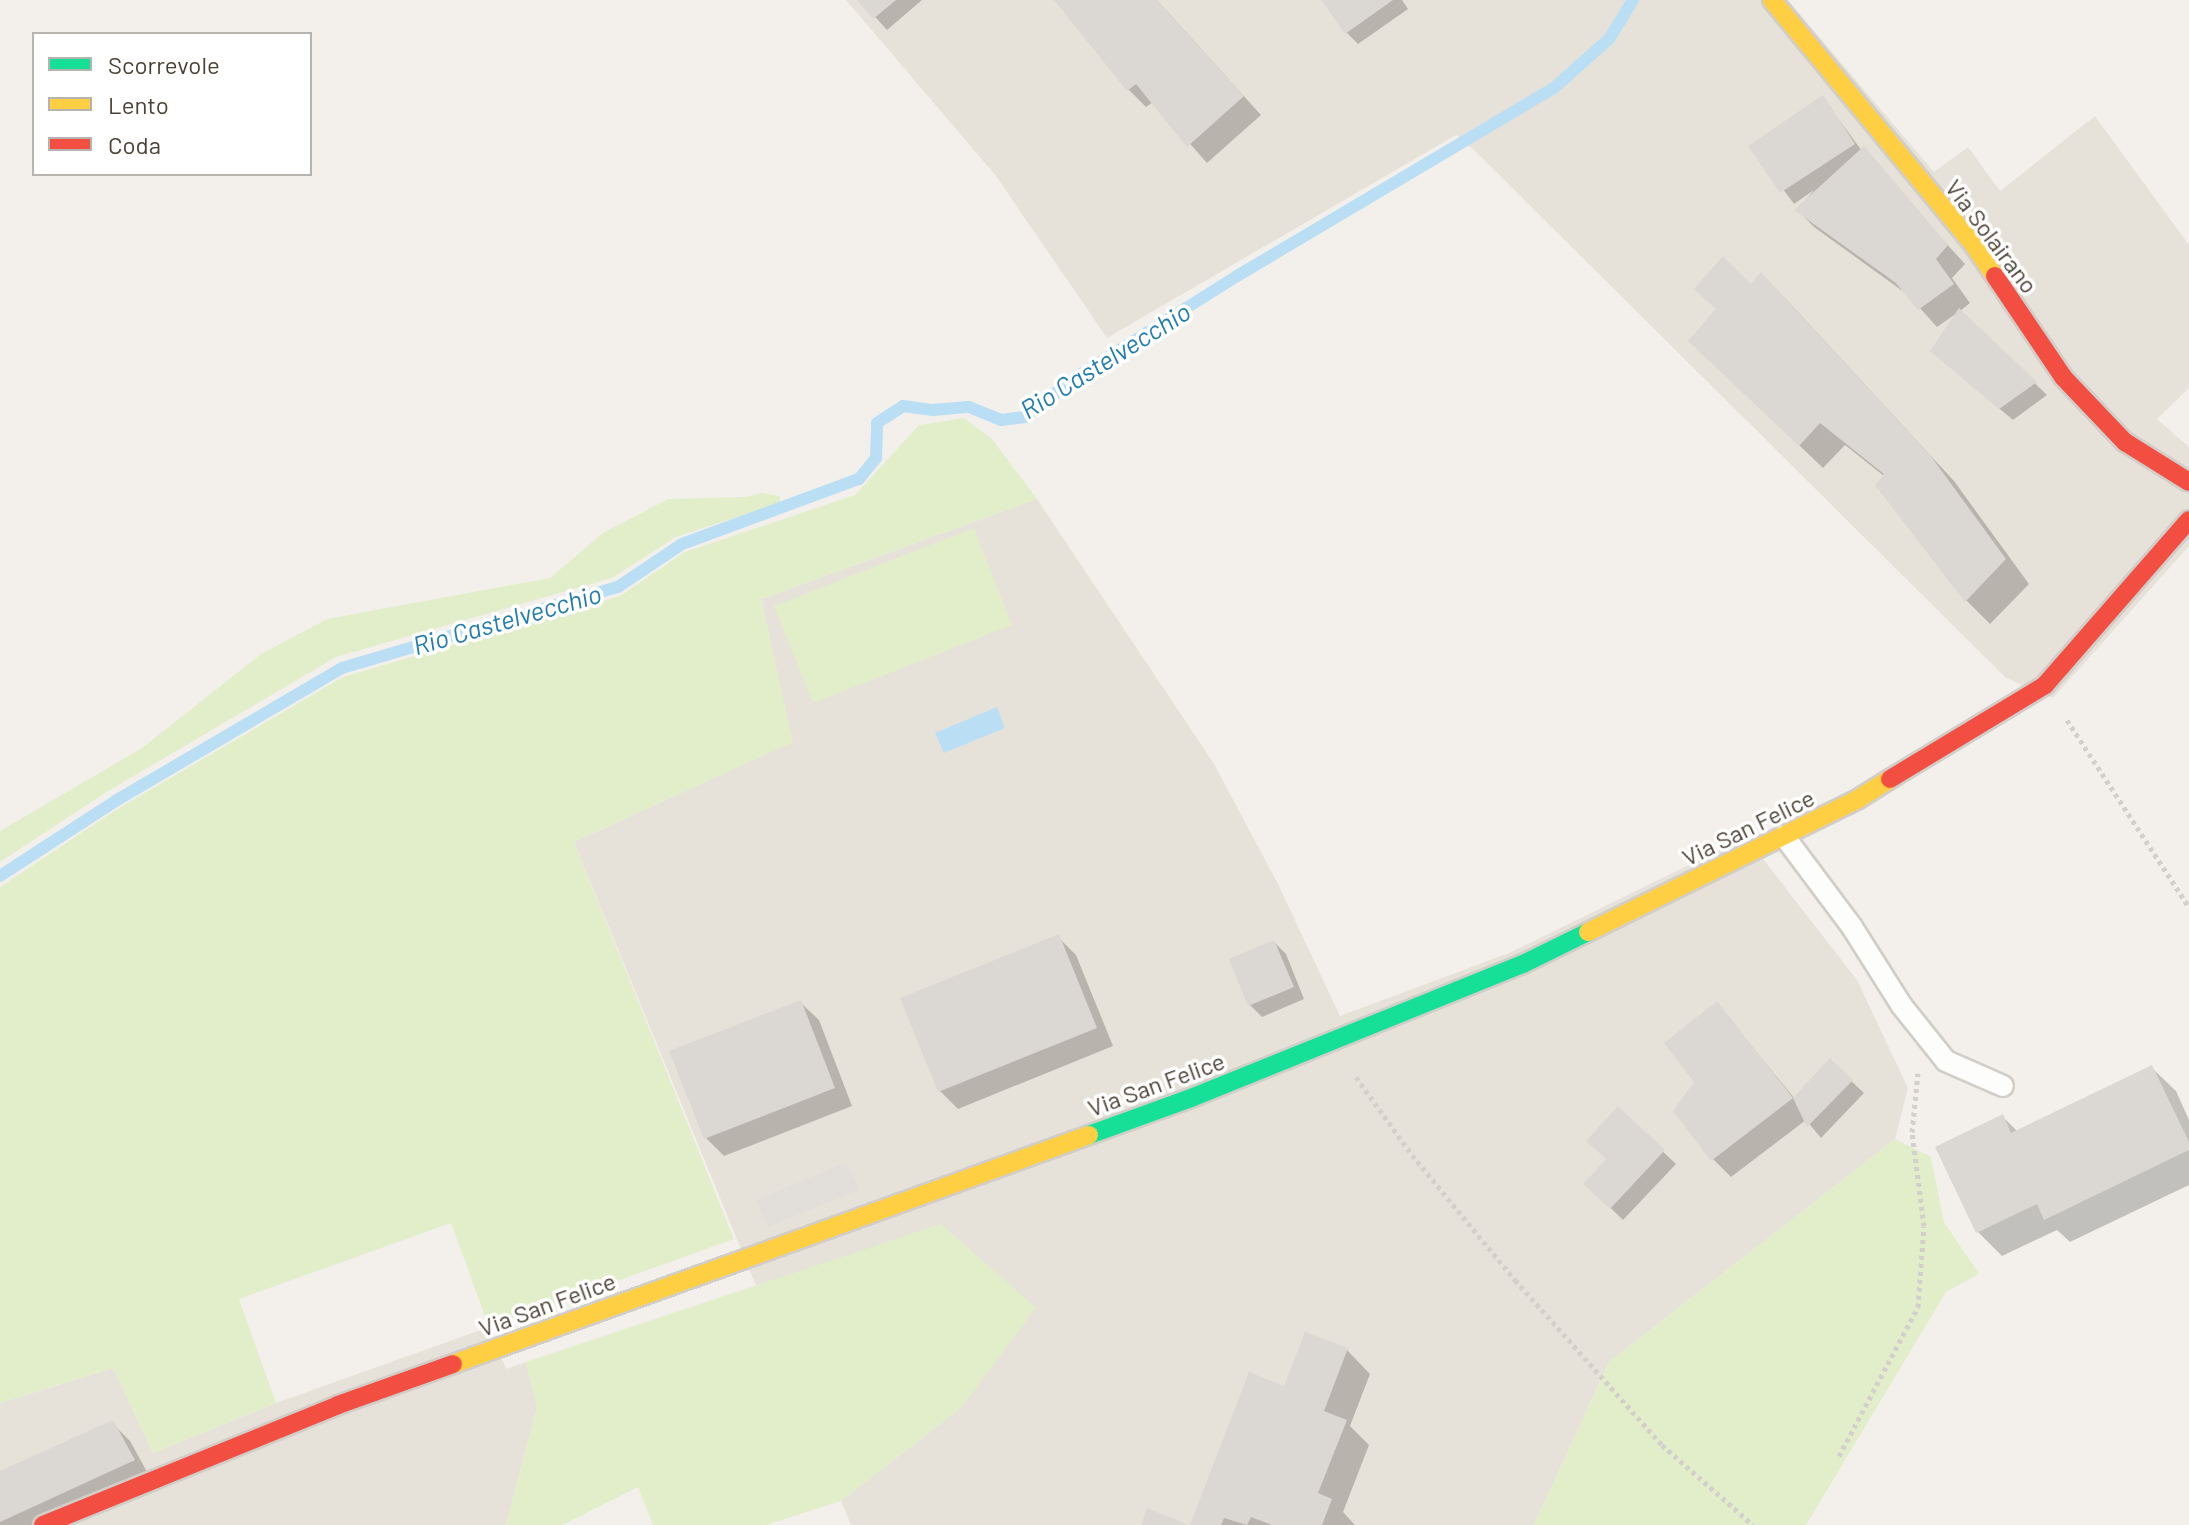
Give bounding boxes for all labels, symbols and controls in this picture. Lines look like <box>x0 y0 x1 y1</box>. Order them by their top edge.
legend <box>32 32 312 176</box>
text: Scorrevole <box>108 50 220 79</box>
text: Lento <box>108 90 169 119</box>
text: Coda <box>108 130 161 159</box>
street label: Via Solairano <box>1940 173 2044 299</box>
water label: Rio Castelvecchio <box>1014 295 1196 425</box>
water label: Rio Castelvecchio <box>409 577 605 661</box>
street label: Via San Felice <box>1677 783 1819 871</box>
street label: Via San Felice <box>1084 1046 1228 1122</box>
street label: Via San Felice <box>475 1266 619 1342</box>

